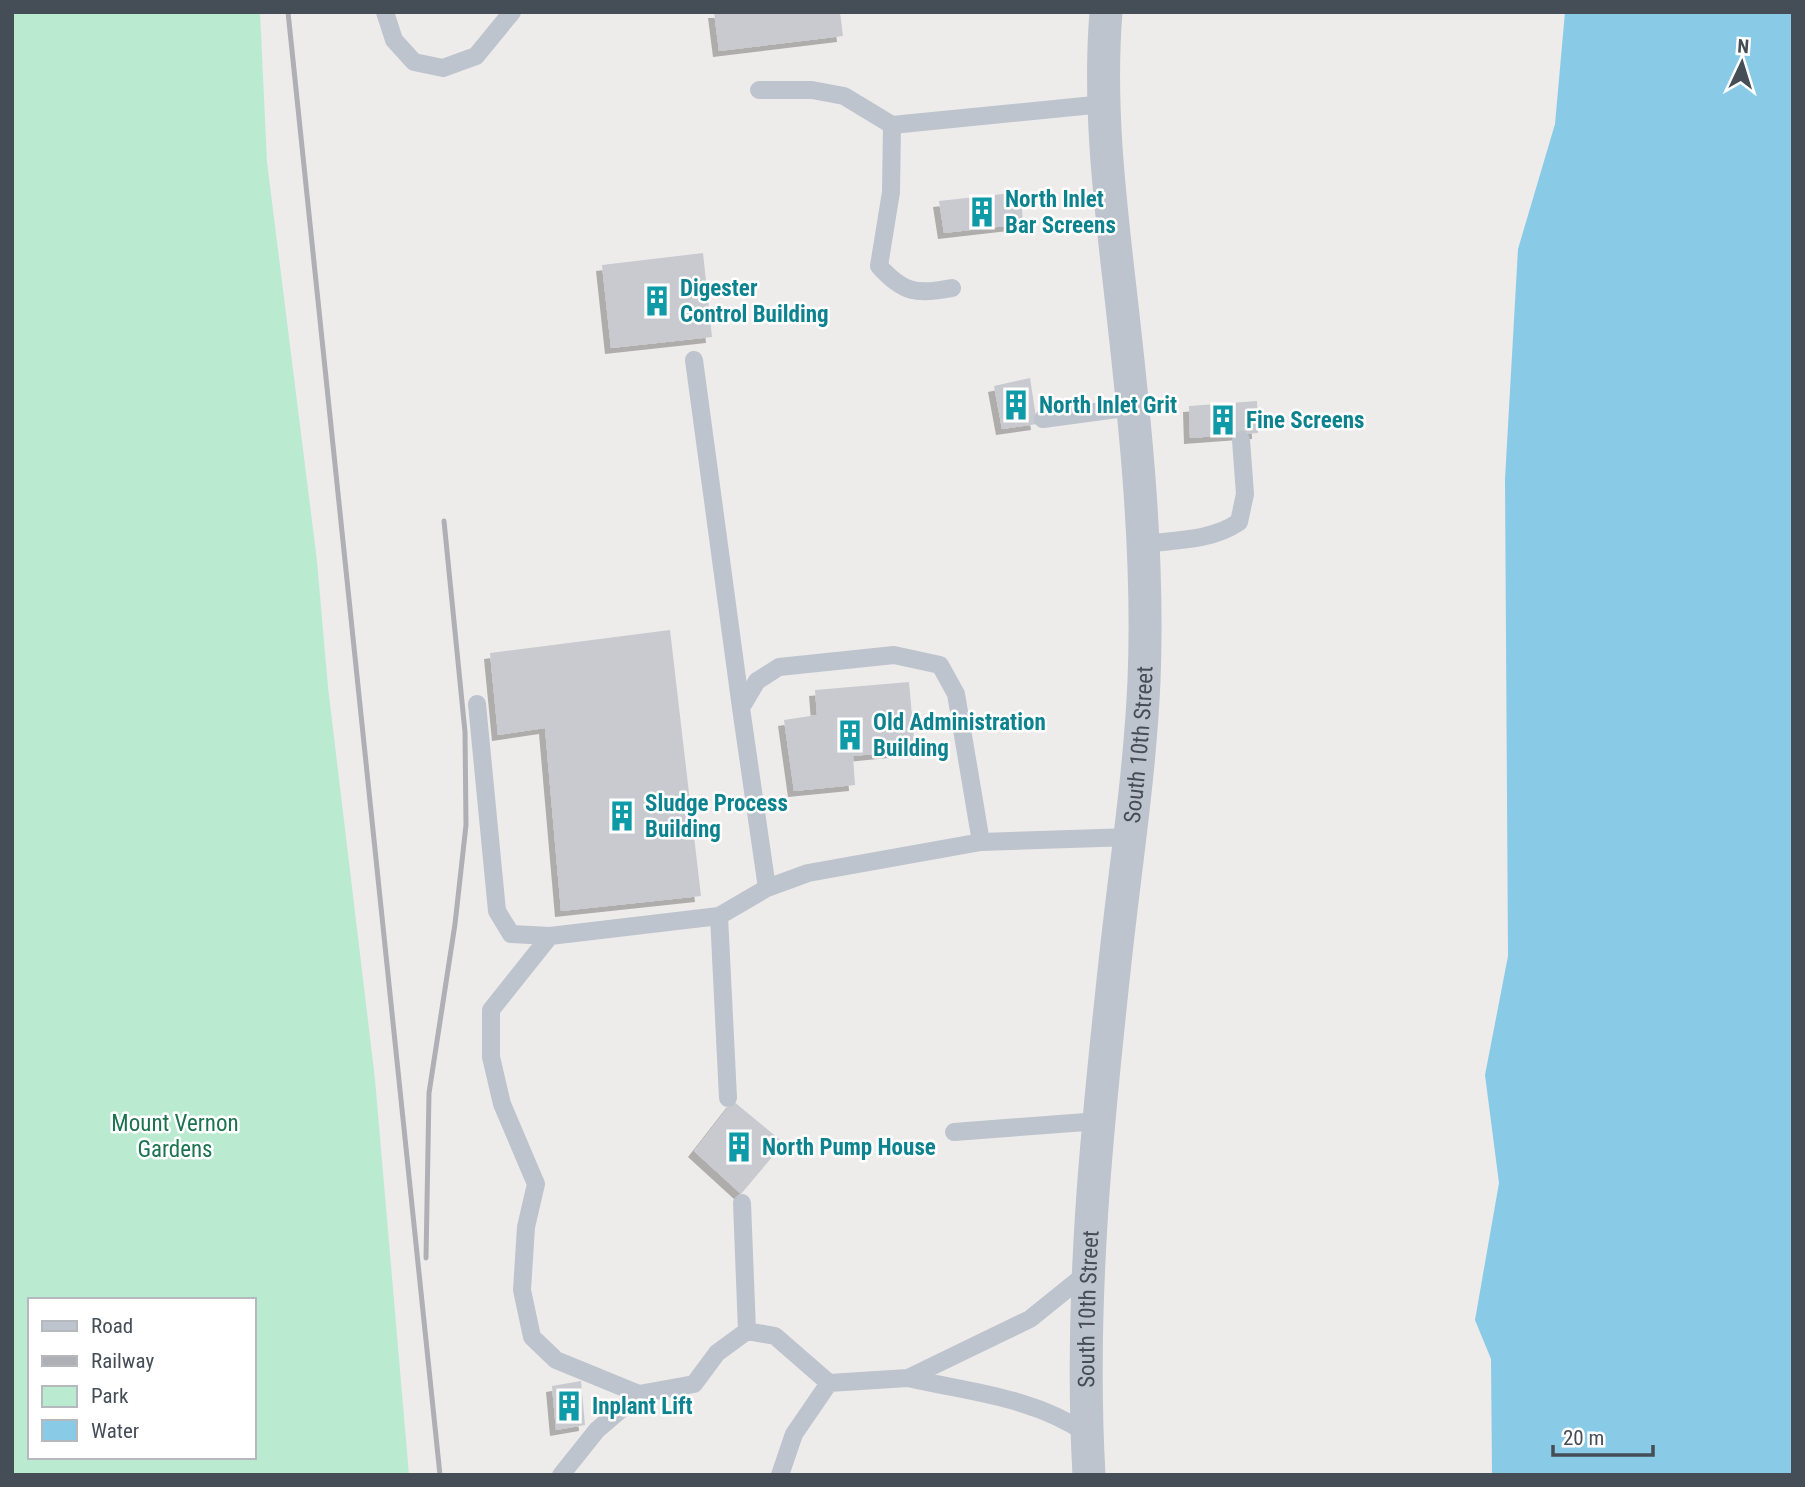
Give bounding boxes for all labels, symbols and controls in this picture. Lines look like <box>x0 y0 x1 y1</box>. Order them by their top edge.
north arrow <box>1707 28 1777 98</box>
text: N <box>1737 35 1750 58</box>
place label: North Inlet Bar Screens <box>1005 186 1116 239</box>
building icon: North Inlet Bar Screens <box>965 195 999 229</box>
place label: Digester Control Building <box>680 275 829 328</box>
building icon: Digester Control Building <box>640 284 674 318</box>
building icon: North Inlet Grit <box>999 388 1033 422</box>
place label: North Inlet Grit <box>1039 392 1177 419</box>
building icon: Fine Screens <box>1206 403 1240 437</box>
place label: Fine Screens <box>1246 407 1365 434</box>
street label: South 10th Street <box>1118 666 1158 825</box>
place label: Old Administration Building <box>873 709 1046 762</box>
building icon: Old Administration Building <box>833 718 867 752</box>
place label: Sludge Process Building <box>645 790 788 843</box>
building icon: Sludge Process Building <box>605 799 639 833</box>
park label: Mount Vernon Gardens <box>111 1110 239 1163</box>
building icon: North Pump House <box>722 1130 756 1164</box>
place label: North Pump House <box>762 1134 936 1161</box>
street label: South 10th Street <box>1073 1230 1104 1388</box>
legend <box>28 1298 256 1459</box>
text: Road <box>91 1314 133 1338</box>
text: Railway <box>91 1349 154 1373</box>
text: Park <box>91 1384 129 1408</box>
building icon: Inplant Lift <box>552 1389 586 1423</box>
place label: Inplant Lift <box>592 1393 693 1420</box>
scale bar <box>1553 1414 1653 1458</box>
text: Water <box>91 1419 139 1443</box>
text: 20 m <box>1563 1426 1604 1450</box>

